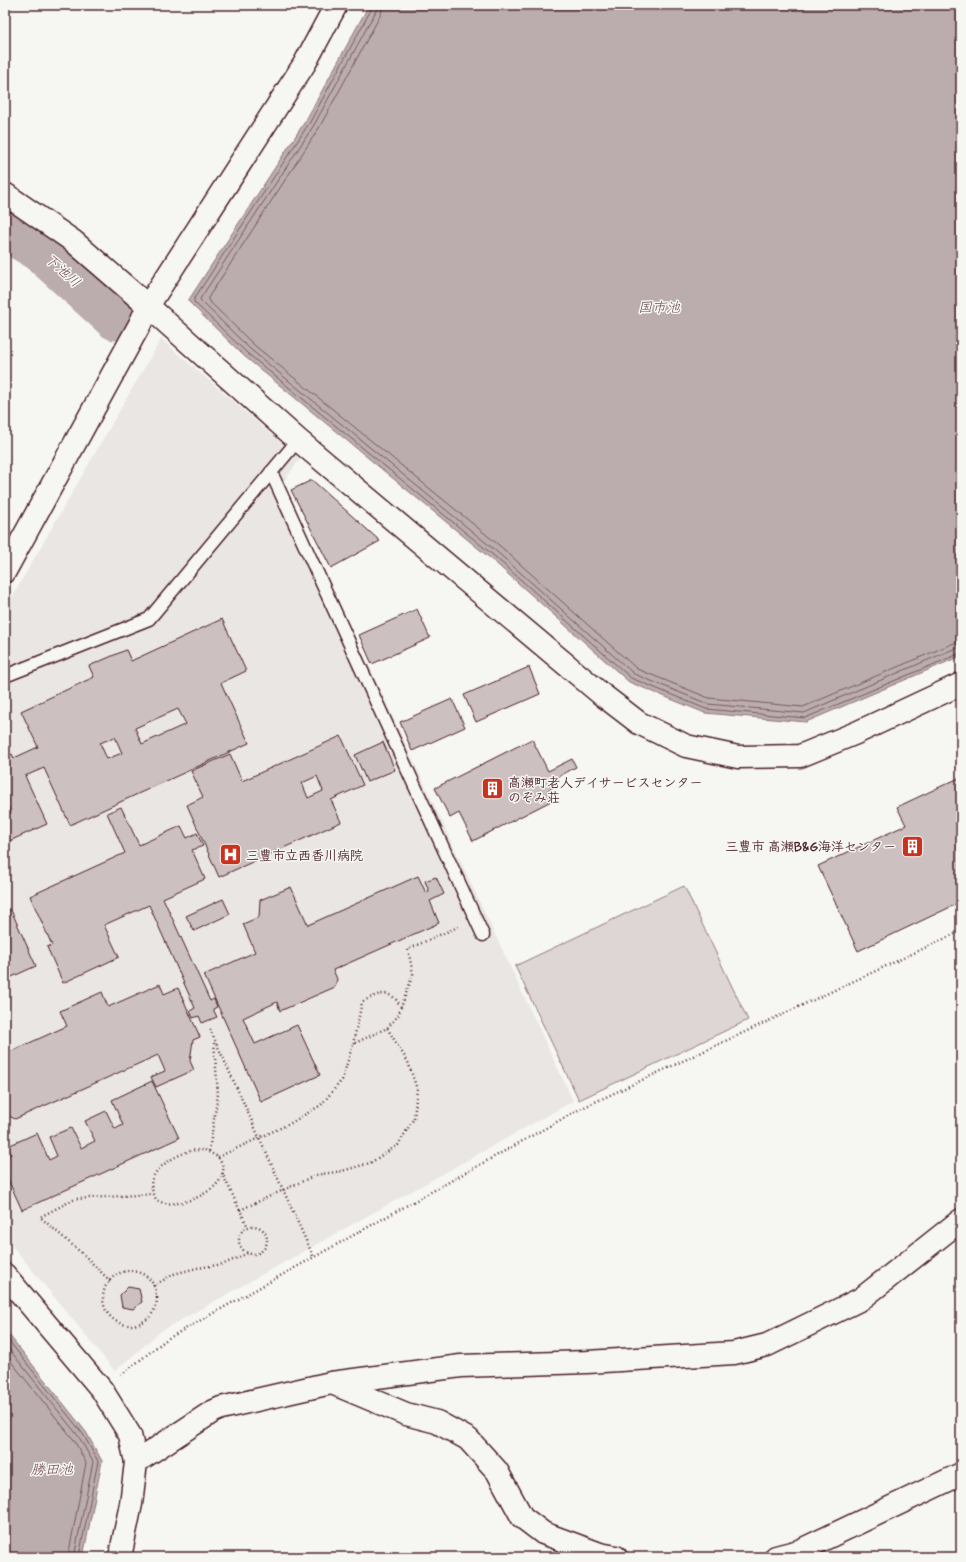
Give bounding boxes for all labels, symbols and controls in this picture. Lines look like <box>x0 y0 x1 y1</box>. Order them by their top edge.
water label: 下池川 <box>41 250 84 291</box>
water label: 国市池 <box>638 299 681 317</box>
place label: 高瀬町老人デイサービスセンター のぞみ荘 <box>508 775 702 807</box>
building icon: 高瀬町老人デイサービスセンター のぞみ荘 <box>479 776 505 802</box>
building icon: 三豊市 高瀬B&G海洋センター <box>899 833 925 859</box>
place label: 三豊市 高瀬B&G海洋センター <box>725 839 896 856</box>
hospital icon: 三豊市立西香川病院 <box>218 842 244 868</box>
place label: 三豊市立西香川病院 <box>246 848 363 865</box>
water label: 勝田池 <box>31 1461 74 1479</box>

